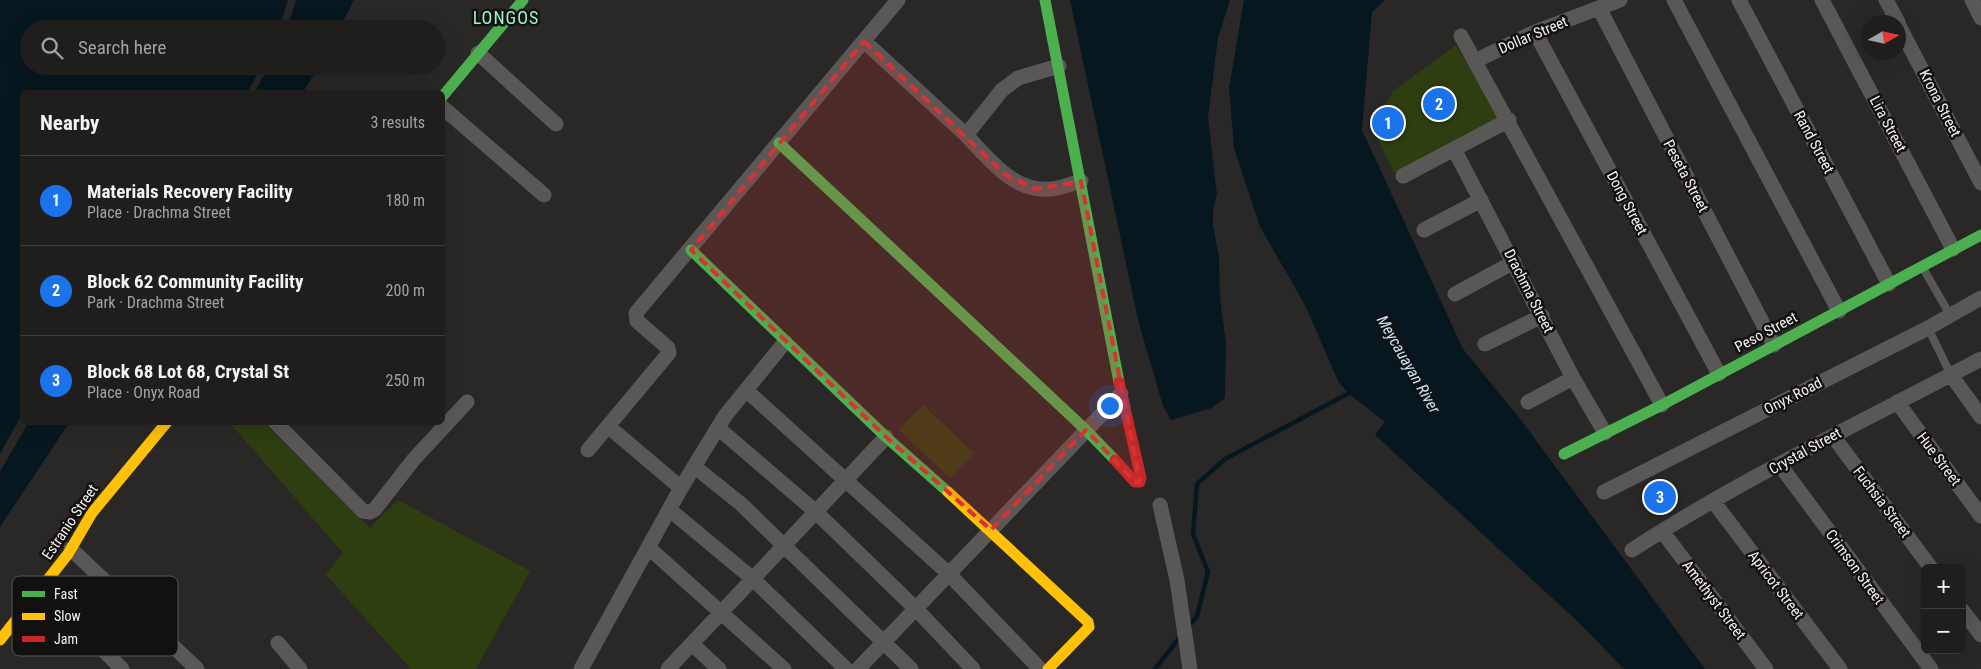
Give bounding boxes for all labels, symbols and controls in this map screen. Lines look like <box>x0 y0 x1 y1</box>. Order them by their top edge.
district label: LONGOS <box>473 7 539 28</box>
street label: Dollar Street <box>1496 12 1570 58</box>
north arrow <box>1861 15 1906 60</box>
search box <box>20 20 445 75</box>
icon: search <box>38 34 66 62</box>
text: Search here <box>78 36 166 59</box>
street label: Krona Street <box>1915 66 1965 140</box>
pin: 2 <box>1423 85 1455 123</box>
street label: Lira Street <box>1866 93 1910 155</box>
pin: 1 <box>1372 104 1404 142</box>
street label: Rand Street <box>1790 108 1838 176</box>
text: Nearby <box>40 111 99 135</box>
text: 3 results <box>370 113 425 132</box>
street label: Peseta Street <box>1659 137 1713 215</box>
street label: Dong Street <box>1603 168 1651 238</box>
text: Materials Recovery Facility <box>87 180 293 203</box>
text: 1 <box>52 191 60 210</box>
text: 180 m <box>386 191 425 210</box>
text: Place · Drachma Street <box>87 203 231 222</box>
street label: Drachma Street <box>1500 246 1558 336</box>
text: Block 62 Community Facility <box>87 270 303 293</box>
text: 2 <box>52 281 60 300</box>
text: 200 m <box>386 281 425 300</box>
text: Park · Drachma Street <box>87 293 224 312</box>
street label: Peso Street <box>1732 308 1800 356</box>
water label: Meycauayan River <box>1373 312 1445 418</box>
text: Block 68 Lot 68, Crystal St <box>87 360 289 383</box>
text: 3 <box>52 371 60 390</box>
text: 250 m <box>386 371 425 390</box>
street label: Onyx Road <box>1761 374 1825 418</box>
text: Place · Onyx Road <box>87 383 200 402</box>
your location <box>1097 393 1123 419</box>
street label: Crystal Street <box>1766 424 1844 478</box>
street label: Hue Street <box>1913 429 1965 489</box>
street label: Fuchsia Street <box>1849 463 1915 541</box>
pin: 3 <box>1644 478 1676 516</box>
street label: Estranio Street <box>38 481 102 563</box>
street label: Crimson Street <box>1822 526 1888 608</box>
street label: Apricot Street <box>1744 547 1808 623</box>
street label: Amethyst Street <box>1678 557 1750 643</box>
map controls <box>1921 564 1966 654</box>
button: + <box>1921 564 1966 609</box>
legend <box>12 576 178 656</box>
text: Fast <box>54 586 78 602</box>
text: Slow <box>54 608 81 624</box>
button: − <box>1921 609 1966 654</box>
text: Jam <box>54 631 78 647</box>

